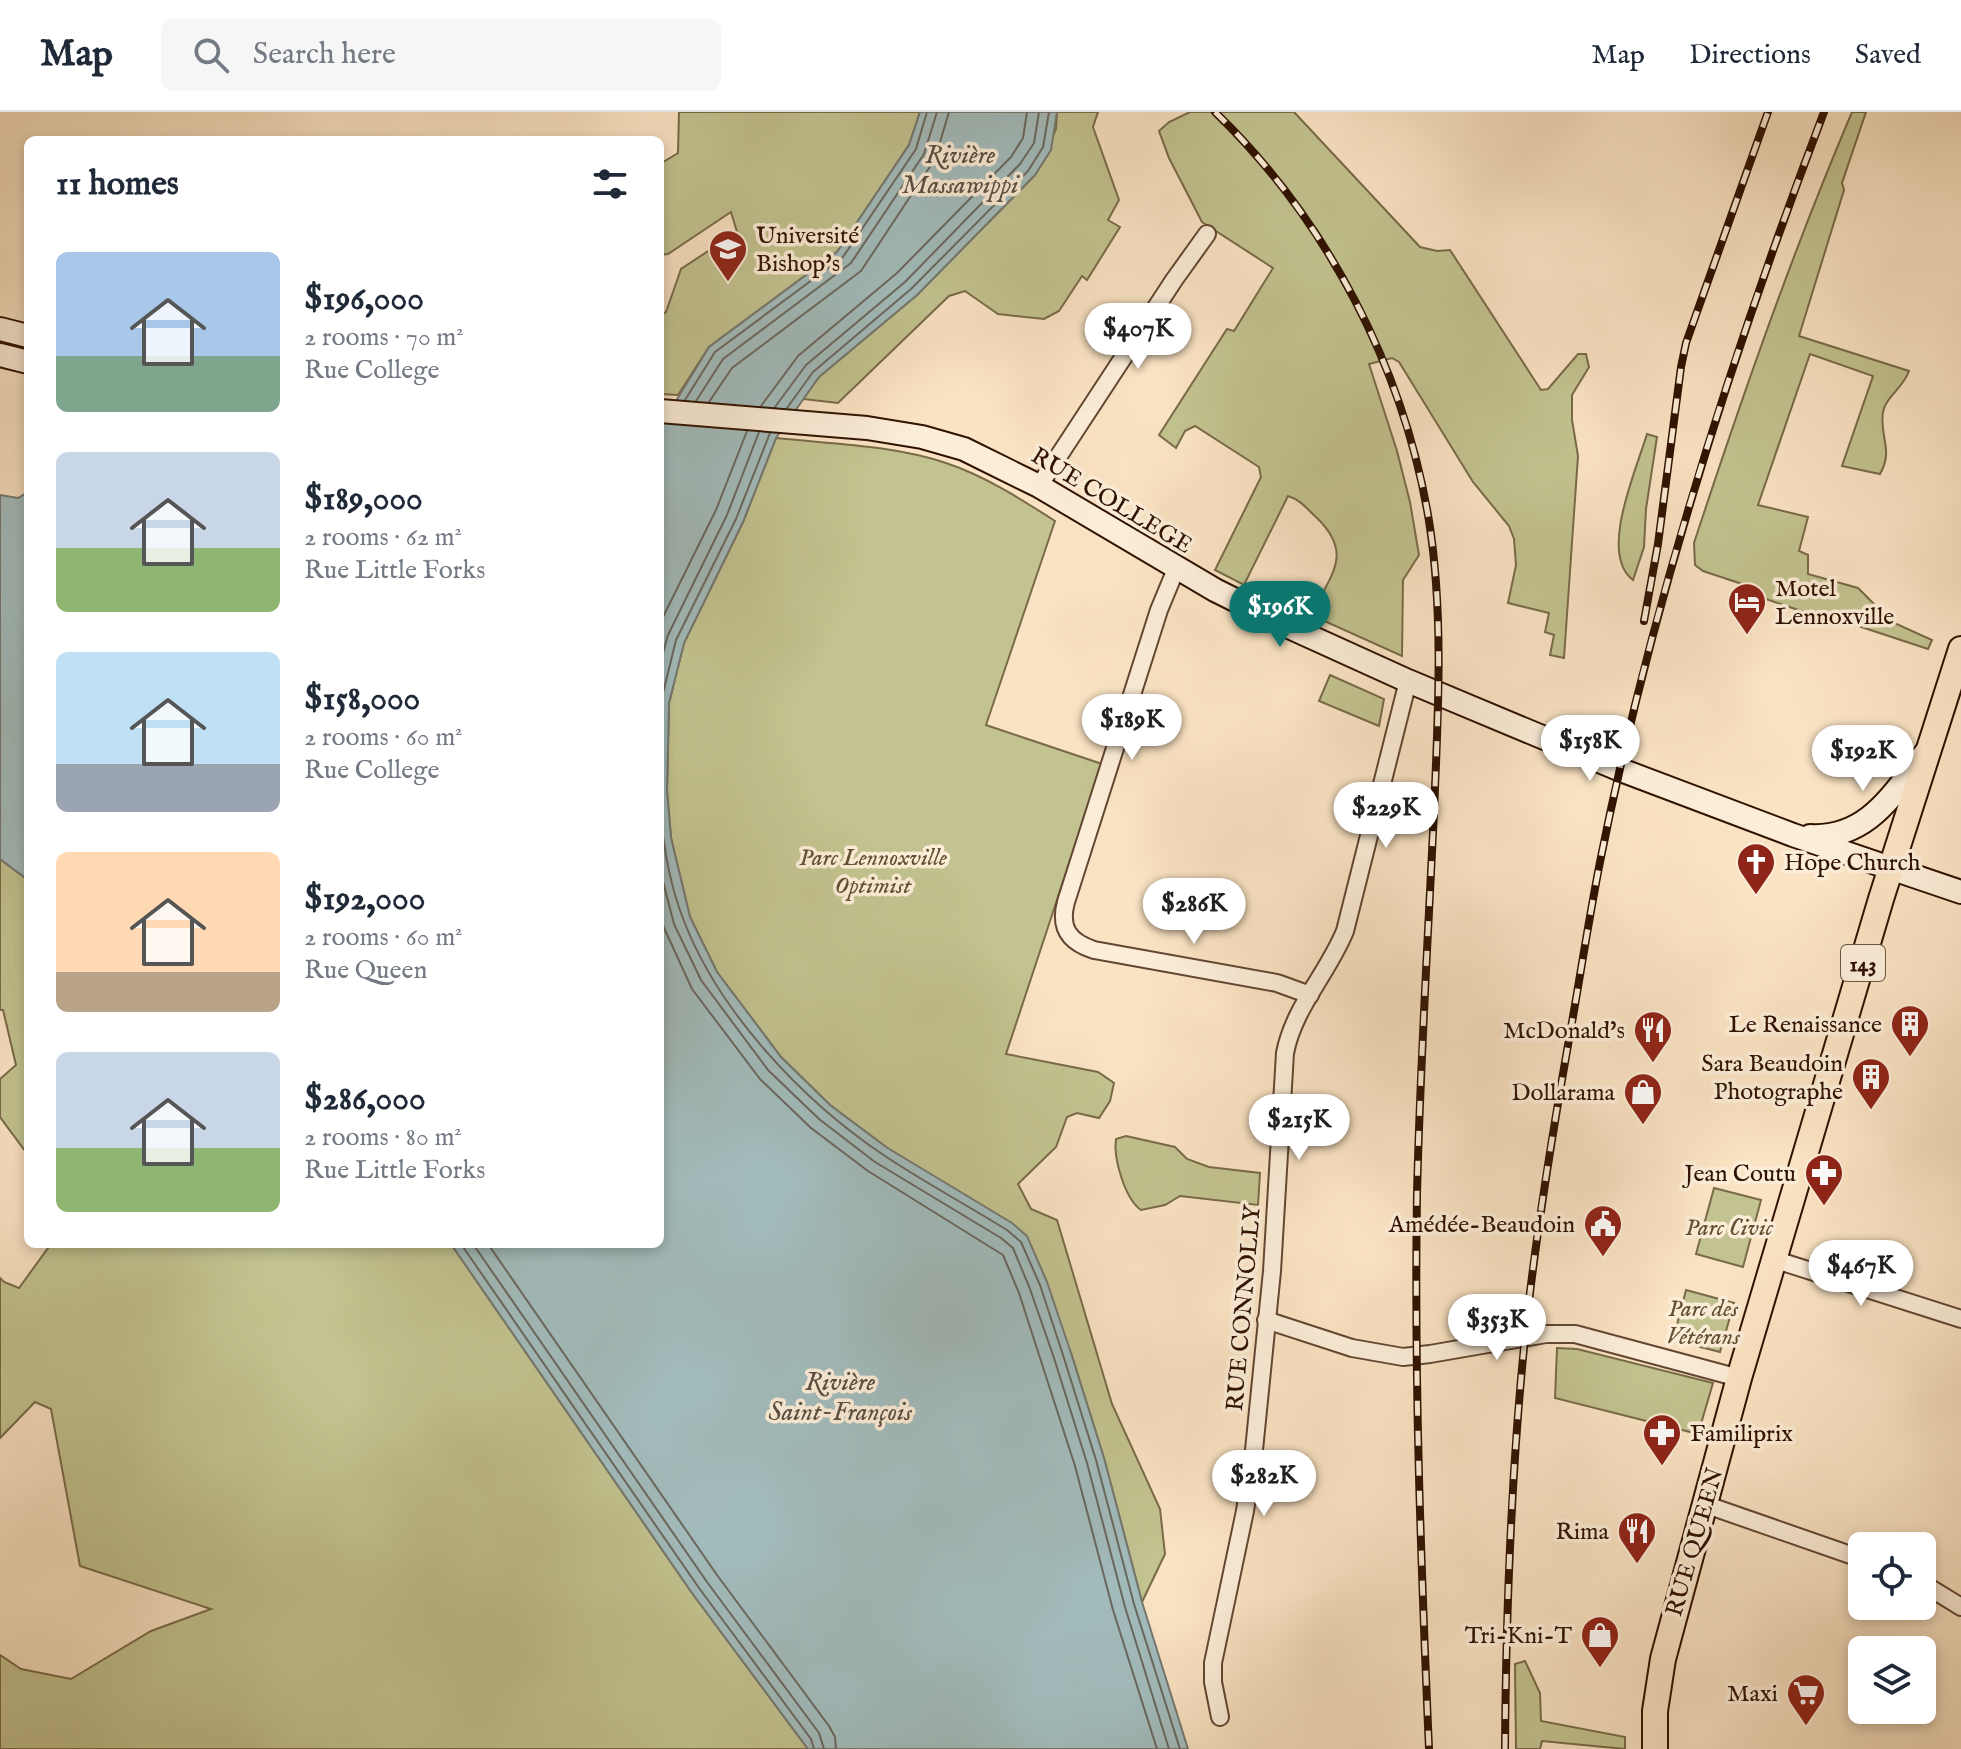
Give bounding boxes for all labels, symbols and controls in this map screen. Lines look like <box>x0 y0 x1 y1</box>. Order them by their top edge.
search box <box>161 19 721 91</box>
text: Map <box>40 31 113 79</box>
icon: search <box>189 33 233 77</box>
text: Search here <box>253 36 396 74</box>
text: Map <box>1591 38 1645 73</box>
text: Directions <box>1689 38 1811 73</box>
text: Saved <box>1855 38 1921 73</box>
water label: Rivière Massawippi <box>901 139 1020 202</box>
icon: filters <box>588 162 632 206</box>
text: 11 homes <box>56 163 179 206</box>
place label: Université Bishop's <box>756 221 859 280</box>
school or university icon: Université Bishop's <box>707 228 749 283</box>
text: $196,000 <box>304 278 424 321</box>
icon: home <box>120 284 216 380</box>
pin: $407K <box>1082 303 1194 371</box>
text: $407K <box>1103 312 1173 345</box>
text: 2 rooms · 70 m² <box>304 321 464 354</box>
text: Rue College <box>304 354 439 387</box>
street label: RUE COLLEGE <box>1025 441 1198 562</box>
text: $189,000 <box>304 478 423 521</box>
icon: home <box>120 484 216 580</box>
text: 2 rooms · 62 m² <box>304 521 462 554</box>
text: Rue Little Forks <box>304 554 485 587</box>
place label: Motel Lennoxville <box>1775 574 1894 633</box>
pin: $196K <box>1224 581 1336 649</box>
hotel icon: Motel Lennoxville <box>1726 581 1768 636</box>
text: $196K <box>1247 590 1313 623</box>
text: $158,000 <box>304 678 420 721</box>
icon: home <box>120 684 216 780</box>
pin: $189K <box>1076 694 1188 762</box>
text: $189K <box>1100 703 1164 736</box>
pin: $158K <box>1534 715 1646 783</box>
text: 2 rooms · 60 m² <box>304 721 463 754</box>
text: $158K <box>1559 724 1621 757</box>
pin: $192K <box>1807 725 1919 793</box>
text: $192K <box>1830 734 1896 767</box>
text: Rue College <box>304 754 439 787</box>
pin: $229K <box>1330 782 1442 850</box>
text: $229K <box>1352 791 1420 824</box>
church icon: Hope Church <box>1735 841 1777 896</box>
park label: Parc Lennoxville Optimist <box>799 843 947 902</box>
place label: Hope Church <box>1784 848 1921 879</box>
text: $192,000 <box>304 878 425 921</box>
pin: $286K <box>1138 878 1250 946</box>
icon: home <box>120 884 216 980</box>
text: $286K <box>1161 887 1227 920</box>
text: 2 rooms · 60 m² <box>304 921 463 954</box>
road number: 143 <box>1841 945 1885 981</box>
text: Rue Queen <box>304 954 427 987</box>
building icon: Le Renaissance <box>1889 1003 1931 1058</box>
restaurant icon: McDonald's <box>1632 1009 1674 1064</box>
place label: Le Renaissance <box>1728 1010 1882 1041</box>
place label: McDonald's <box>1503 1016 1625 1047</box>
place label: Sara Beaudoin Photographe <box>1701 1049 1843 1108</box>
building icon: Sara Beaudoin Photographe <box>1850 1056 1892 1111</box>
shop icon: Dollarama <box>1622 1071 1664 1126</box>
text: $286,000 <box>304 1078 426 1121</box>
place label: Dollarama <box>1511 1078 1616 1109</box>
icon: home <box>120 1084 216 1180</box>
pin: $215K <box>1243 1094 1355 1162</box>
text: $215K <box>1267 1103 1331 1136</box>
text: 2 rooms · 80 m² <box>304 1121 462 1154</box>
pharmacy icon: Jean Coutu <box>1803 1152 1845 1207</box>
text: Rue Little Forks <box>304 1154 485 1187</box>
place label: Jean Coutu <box>1681 1159 1796 1190</box>
street label: RUE CONNOLLY <box>1220 1202 1269 1413</box>
public building icon: Amédée-Beaudoin <box>1582 1203 1624 1258</box>
place label: Amédée-Beaudoin <box>1388 1210 1575 1241</box>
park label: Parc Civic <box>1685 1213 1774 1244</box>
pin: $467K <box>1805 1240 1917 1308</box>
text: $467K <box>1826 1249 1896 1282</box>
pin: $353K <box>1441 1294 1553 1362</box>
park label: Parc des Vétérans <box>1666 1294 1741 1353</box>
text: $353K <box>1466 1303 1528 1336</box>
water label: Rivière Saint-François <box>768 1366 912 1429</box>
pharmacy icon: Familiprix <box>1641 1412 1683 1467</box>
place label: Familiprix <box>1690 1419 1793 1450</box>
pin: $282K <box>1208 1450 1320 1518</box>
text: $282K <box>1230 1459 1298 1492</box>
street label: RUE QUEEN <box>1659 1464 1732 1620</box>
restaurant icon: Rima <box>1616 1510 1658 1565</box>
place label: Rima <box>1556 1517 1610 1548</box>
map controls <box>1848 1532 1936 1724</box>
button: locate <box>1848 1532 1936 1620</box>
shop icon: Tri-Kni-T <box>1579 1614 1621 1669</box>
place label: Tri-Kni-T <box>1465 1621 1573 1652</box>
button: layers <box>1848 1636 1936 1724</box>
supermarket icon: Maxi <box>1785 1672 1827 1727</box>
place label: Maxi <box>1727 1679 1778 1710</box>

